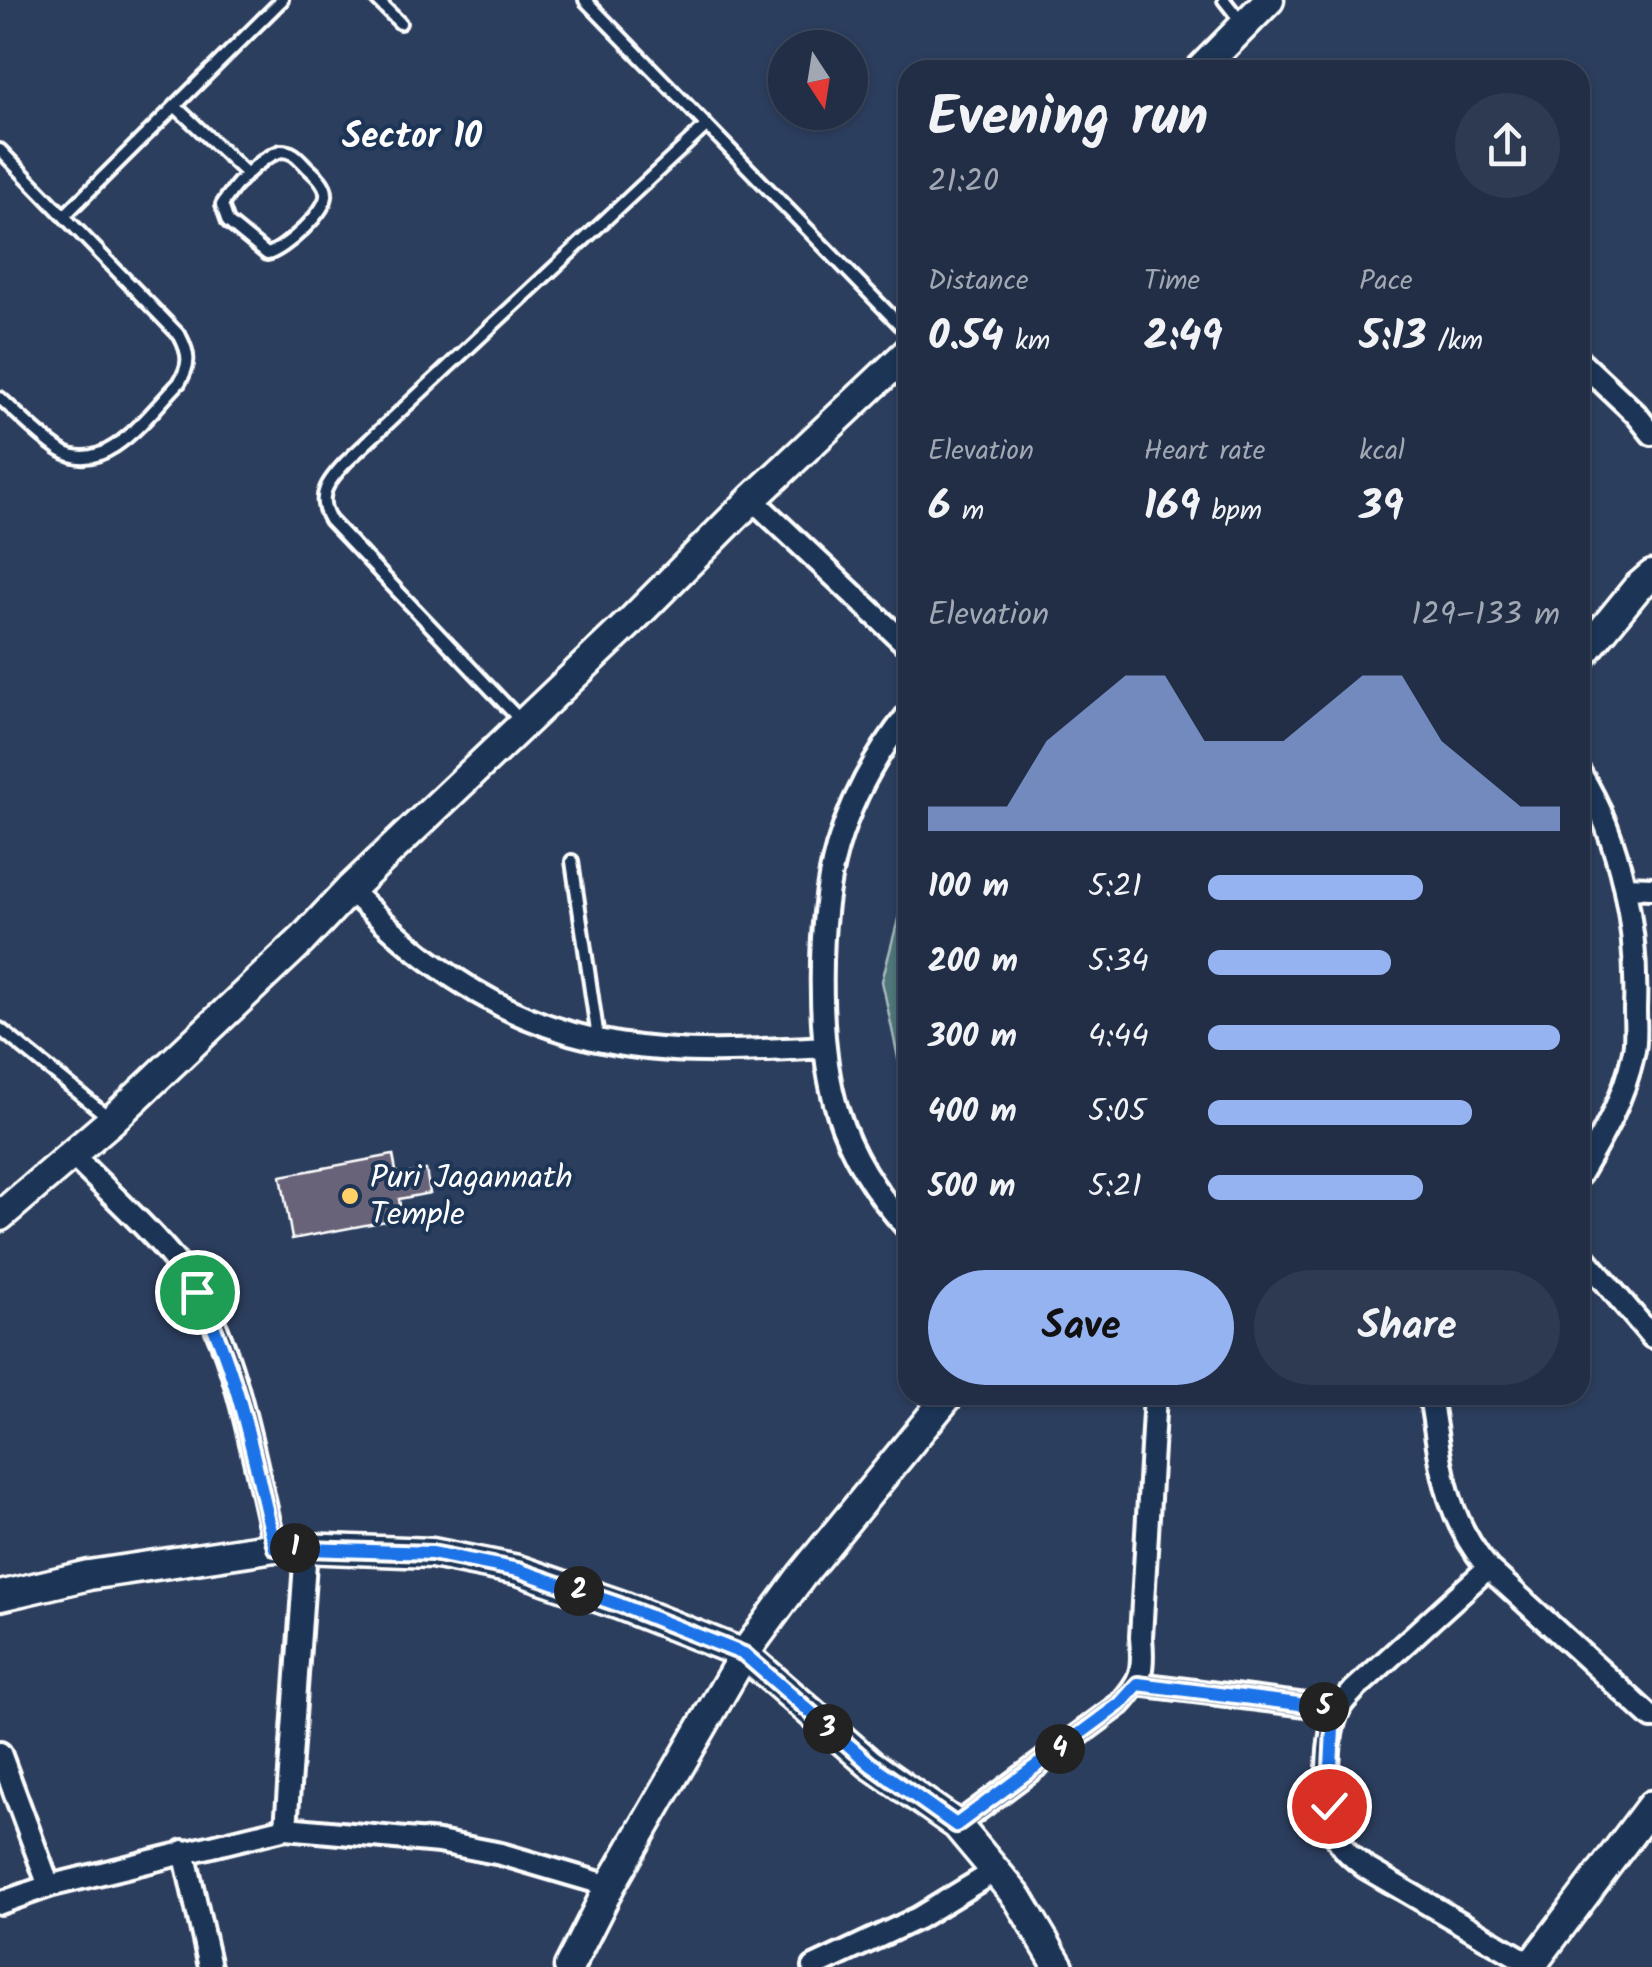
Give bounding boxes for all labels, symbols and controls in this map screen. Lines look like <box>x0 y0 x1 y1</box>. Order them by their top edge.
north arrow <box>768 30 868 130</box>
map controls <box>768 30 868 130</box>
text: Evening run <box>928 76 1208 163</box>
button: share <box>1455 93 1560 198</box>
district label: Sector 10 <box>342 110 483 166</box>
text: 21:20 <box>928 157 999 208</box>
text: Distance <box>928 259 1029 304</box>
text: Time <box>1144 259 1200 304</box>
text: Pace <box>1359 259 1413 304</box>
text: 0.54 <box>928 304 1004 371</box>
text: 2:49 <box>1144 304 1223 371</box>
text: 5:13 <box>1359 304 1427 371</box>
text: km <box>1004 319 1050 364</box>
text: /km <box>1427 319 1483 364</box>
text: Elevation <box>928 429 1034 474</box>
text: Heart rate <box>1144 429 1265 474</box>
text: kcal <box>1359 429 1405 474</box>
text: 6 <box>928 474 951 541</box>
text: 169 <box>1144 474 1200 541</box>
text: 39 <box>1359 474 1404 541</box>
text: m <box>951 489 984 534</box>
text: bpm <box>1200 489 1262 534</box>
text: Elevation <box>928 590 1049 641</box>
text: 129–133 m <box>1411 590 1560 641</box>
text: 100 m <box>928 862 1009 913</box>
text: 5:21 <box>1088 862 1142 913</box>
text: 200 m <box>928 937 1018 988</box>
text: 5:34 <box>1088 937 1149 988</box>
text: 300 m <box>928 1012 1017 1063</box>
text: 4:44 <box>1088 1012 1149 1063</box>
text: 400 m <box>928 1087 1017 1138</box>
text: 5:05 <box>1088 1087 1146 1138</box>
place label: Puri Jagannath Temple <box>370 1153 573 1241</box>
text: 500 m <box>928 1162 1016 1213</box>
text: 5:21 <box>1088 1162 1142 1213</box>
marker: Puri Jagannath Temple <box>339 1185 361 1207</box>
pin <box>155 1250 240 1335</box>
icon: arrive <box>170 1265 225 1320</box>
button: Save <box>928 1270 1234 1385</box>
button: Share <box>1254 1270 1560 1385</box>
pin: 1 <box>270 1523 320 1573</box>
text: 1 <box>291 1525 299 1570</box>
pin: 2 <box>554 1566 604 1616</box>
text: 2 <box>571 1568 587 1613</box>
pin: 5 <box>1299 1682 1349 1732</box>
text: 5 <box>1317 1684 1331 1729</box>
pin: 3 <box>803 1704 853 1754</box>
text: 3 <box>820 1706 836 1751</box>
pin: 4 <box>1035 1724 1085 1774</box>
text: 4 <box>1052 1726 1068 1771</box>
pin <box>1287 1764 1372 1849</box>
icon: check <box>1302 1779 1357 1834</box>

